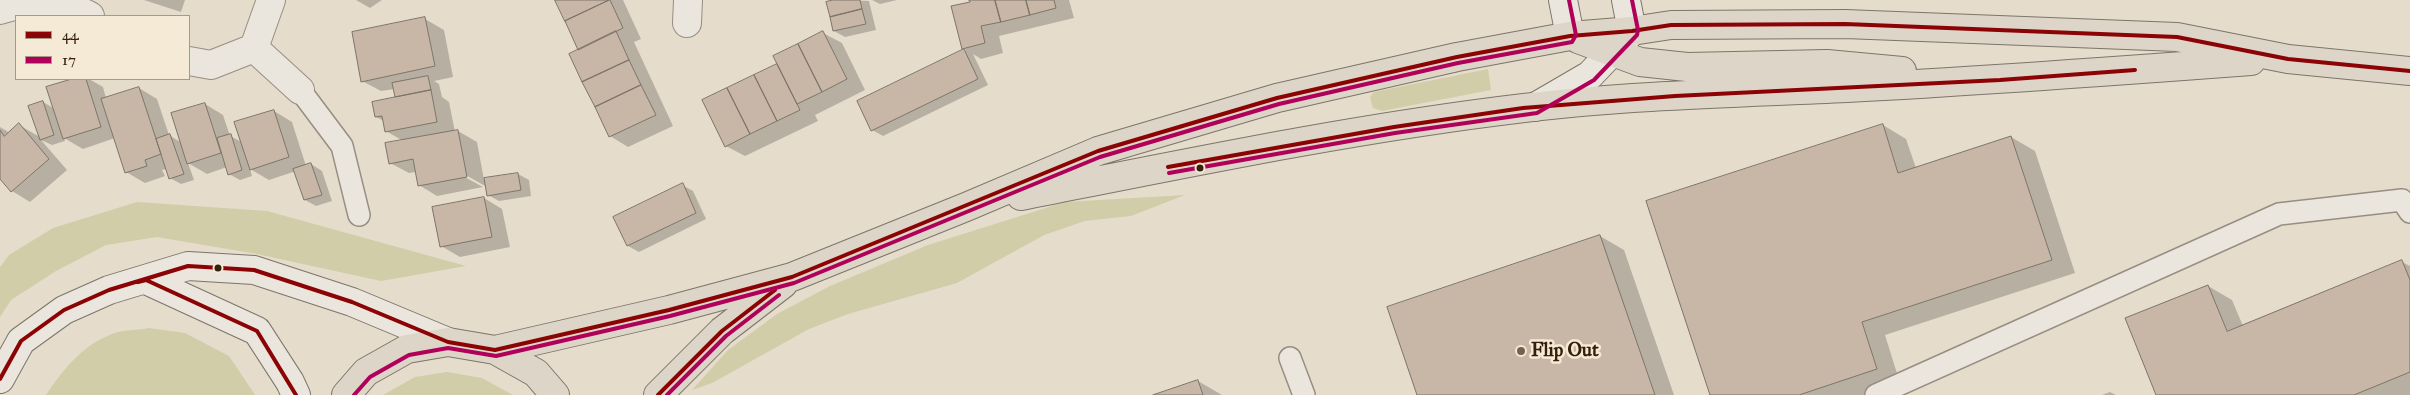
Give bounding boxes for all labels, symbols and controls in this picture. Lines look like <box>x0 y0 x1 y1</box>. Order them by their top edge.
legend <box>15 15 190 80</box>
text: 44 <box>62 26 79 44</box>
text: 17 <box>62 51 76 69</box>
unlabelled marker <box>1195 163 1205 173</box>
unlabelled marker <box>213 263 223 273</box>
place label: Flip Out <box>1531 340 1599 362</box>
marker: Flip Out <box>1515 345 1527 357</box>

